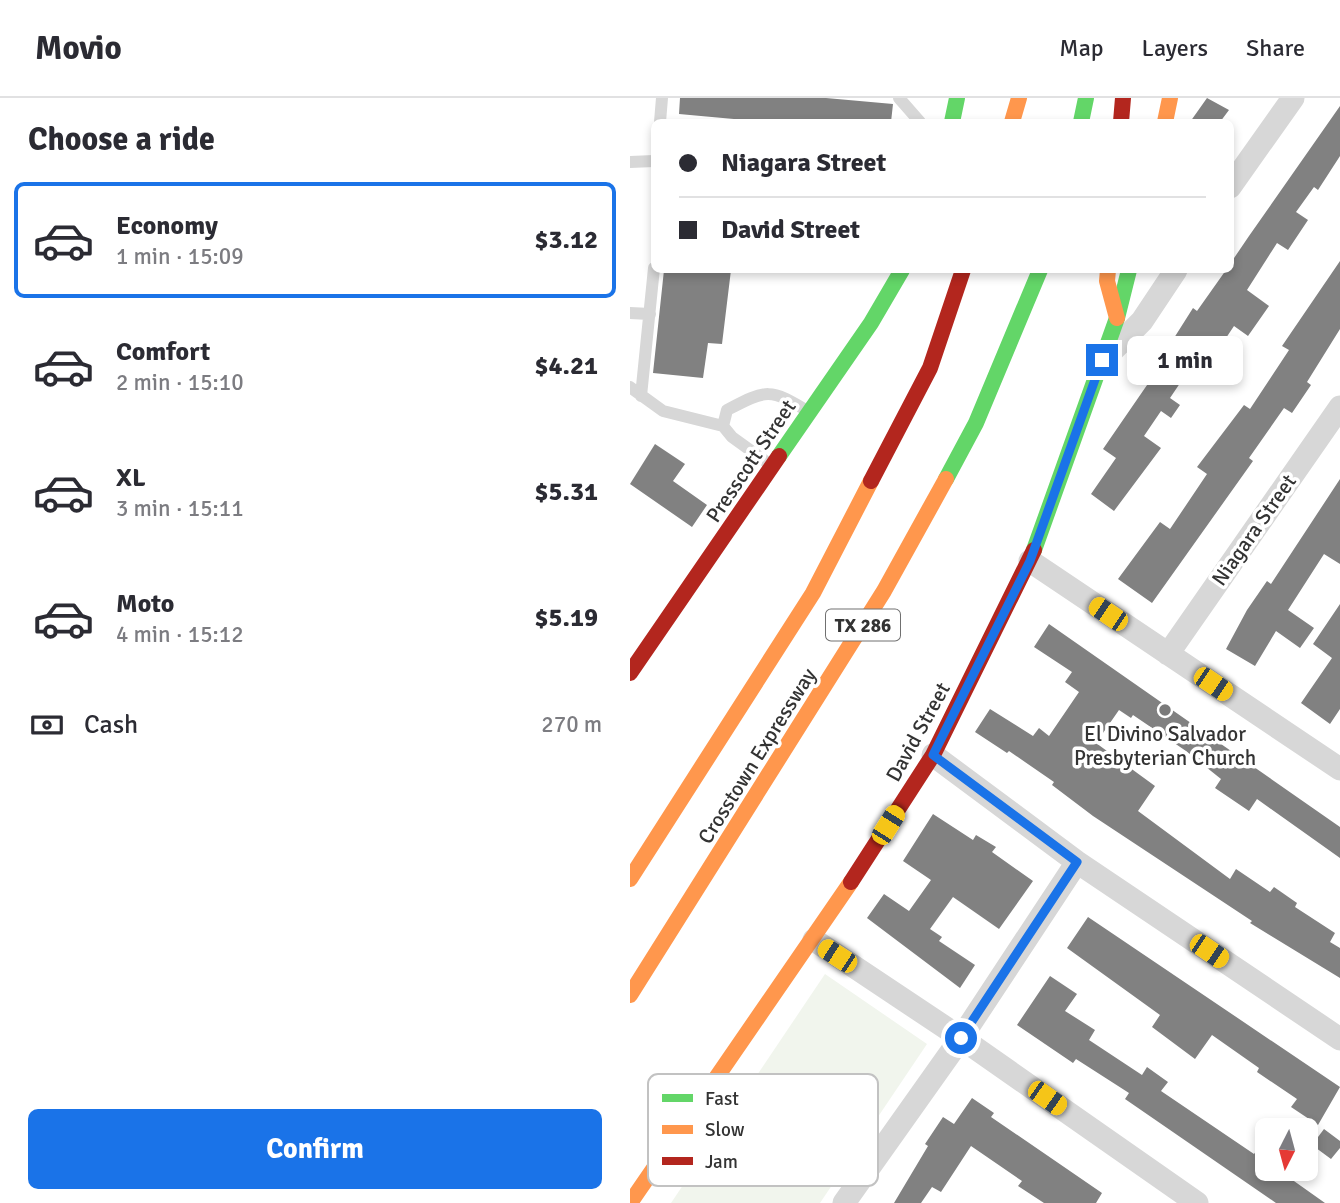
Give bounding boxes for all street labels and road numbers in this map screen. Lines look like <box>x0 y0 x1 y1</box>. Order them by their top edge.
street label: Presscott Street <box>700 395 802 527</box>
street label: Niagara Street <box>1206 469 1302 591</box>
road number: TX 286 <box>826 610 900 640</box>
street label: Crosstown Expressway <box>692 663 822 849</box>
street label: David Street <box>880 678 956 786</box>

